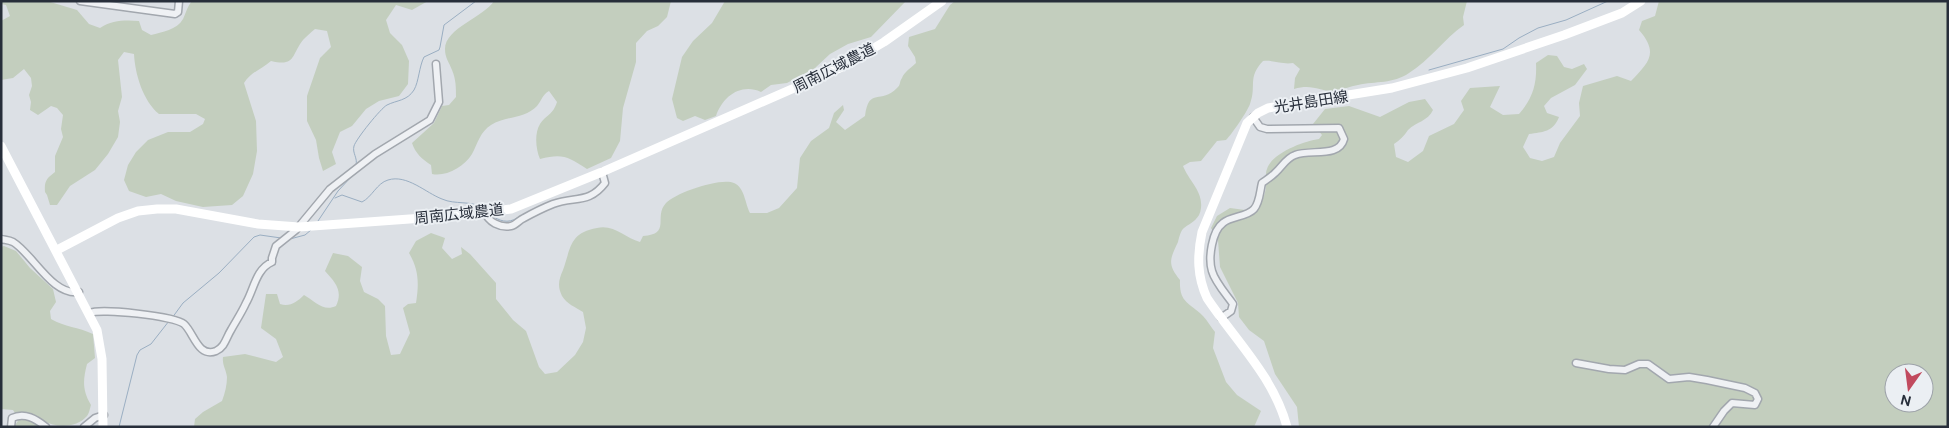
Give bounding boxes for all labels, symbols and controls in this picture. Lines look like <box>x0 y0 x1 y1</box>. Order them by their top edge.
street label: 周南広域農道 <box>789 39 879 97</box>
street label: 光井島田線 <box>1272 86 1350 118</box>
street label: 周南広域農道 <box>413 199 505 229</box>
north arrow <box>1884 363 1934 413</box>
text: N <box>1899 391 1913 411</box>

